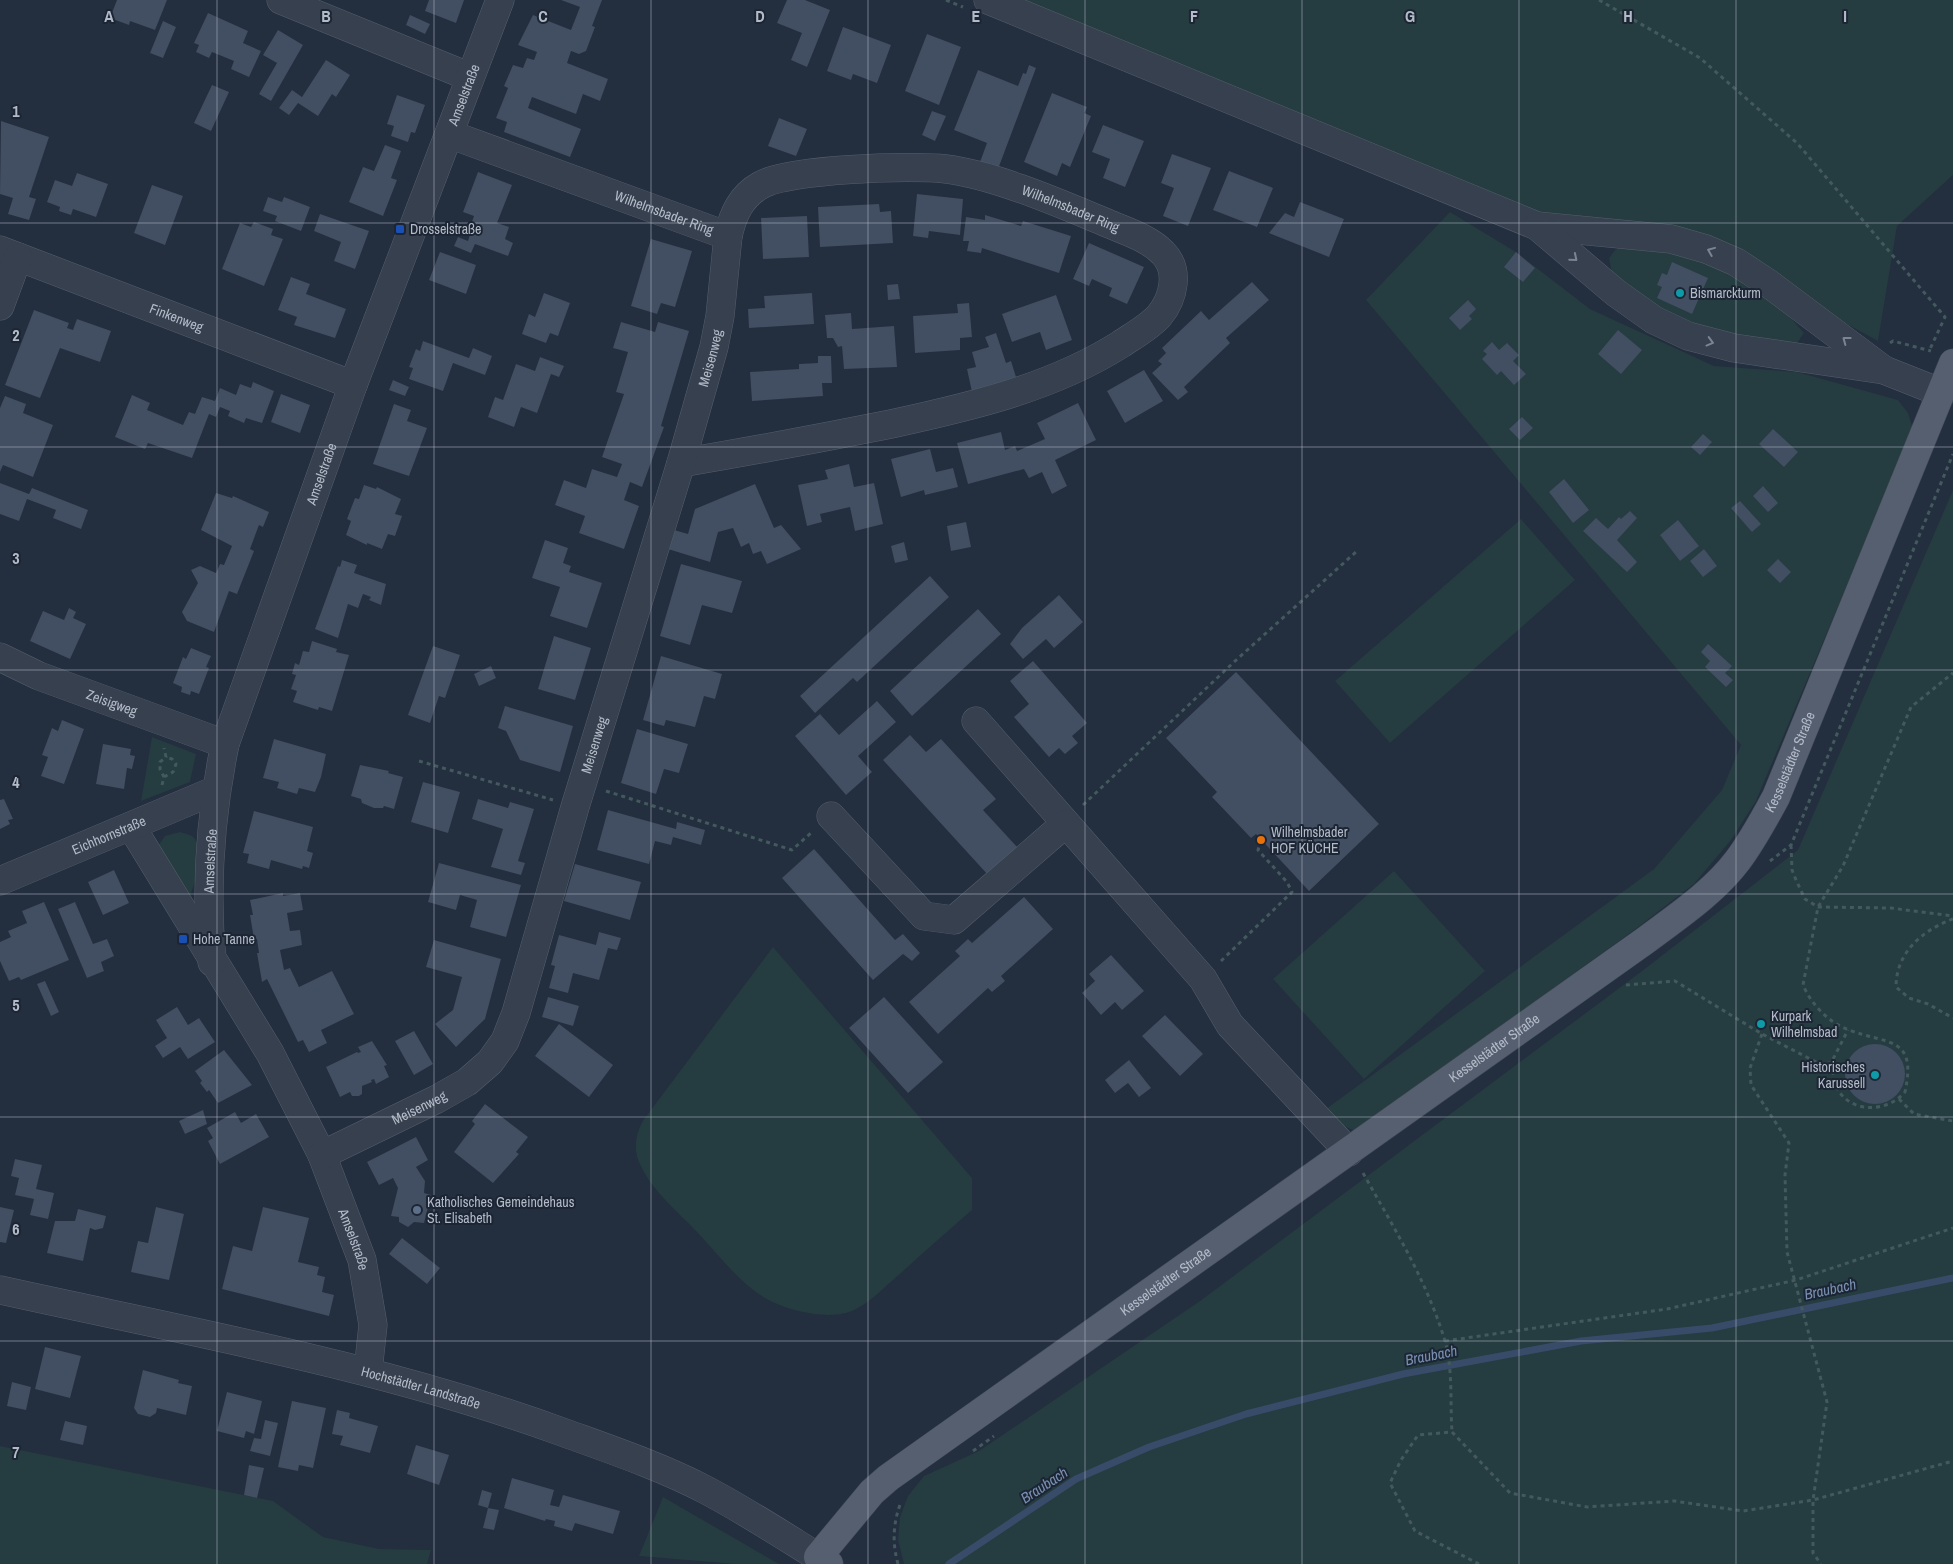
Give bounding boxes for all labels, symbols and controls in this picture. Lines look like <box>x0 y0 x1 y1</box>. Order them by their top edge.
text: A <box>104 5 114 27</box>
text: B <box>321 5 331 27</box>
text: C <box>538 5 548 27</box>
text: D <box>755 5 765 27</box>
text: E <box>972 5 981 27</box>
text: F <box>1190 5 1198 27</box>
text: G <box>1405 5 1415 27</box>
text: H <box>1623 5 1633 27</box>
text: I <box>1843 5 1847 27</box>
street label: Amselstraße <box>444 61 484 129</box>
text: 1 <box>12 100 20 122</box>
street label: Wilhelmsbader Ring <box>1019 181 1123 237</box>
street label: Wilhelmsbader Ring <box>612 186 717 239</box>
place label: Drosselstraße <box>410 220 481 238</box>
marker: Drosselstraße <box>394 223 406 235</box>
one-way arrow <box>1707 247 1716 257</box>
one-way arrow <box>1568 252 1577 260</box>
place label: Bismarckturm <box>1690 284 1761 302</box>
marker: Bismarckturm <box>1674 287 1686 299</box>
street label: Finkenweg <box>147 299 207 336</box>
text: 2 <box>12 324 20 346</box>
street label: Meisenweg <box>694 327 726 389</box>
one-way arrow <box>1706 336 1715 347</box>
one-way arrow <box>1843 338 1852 346</box>
street label: Amselstraße <box>302 440 341 508</box>
text: 3 <box>12 547 20 569</box>
street label: Zeisigweg <box>84 685 140 720</box>
street label: Kesselstädter Straße <box>1760 709 1819 815</box>
street label: Meisenweg <box>577 714 612 776</box>
text: 4 <box>12 771 20 793</box>
street label: Eichhornstraße <box>69 812 148 859</box>
place label: Wilhelmsbader HOF KÜCHE <box>1271 823 1348 857</box>
street label: Amselstraße <box>200 828 221 894</box>
marker: Wilhelmsbader HOF KÜCHE <box>1255 834 1267 846</box>
place label: Hohe Tanne <box>193 930 255 948</box>
marker: Hohe Tanne <box>177 933 189 945</box>
text: 5 <box>12 994 20 1016</box>
place label: Kurpark Wilhelmsbad <box>1771 1007 1837 1041</box>
street label: Kesselstädter Straße <box>1445 1009 1543 1086</box>
marker: Kurpark Wilhelmsbad <box>1755 1018 1767 1030</box>
place label: Historisches Karussell <box>1801 1058 1865 1092</box>
marker: Historisches Karussell <box>1869 1069 1881 1081</box>
street label: Meisenweg <box>389 1086 450 1129</box>
place label: Katholisches Gemeindehaus St. Elisabeth <box>427 1193 575 1227</box>
marker: Katholisches Gemeindehaus St. Elisabeth <box>411 1204 423 1216</box>
street label: Amselstraße <box>334 1205 373 1272</box>
text: 6 <box>12 1218 20 1240</box>
street label: Kesselstädter Straße <box>1116 1243 1214 1320</box>
water label: Braubach <box>1802 1273 1858 1305</box>
water label: Braubach <box>1403 1340 1459 1370</box>
street label: Hochstädter Landstraße <box>359 1362 483 1413</box>
text: 7 <box>12 1441 20 1463</box>
water label: Braubach <box>1016 1462 1072 1508</box>

